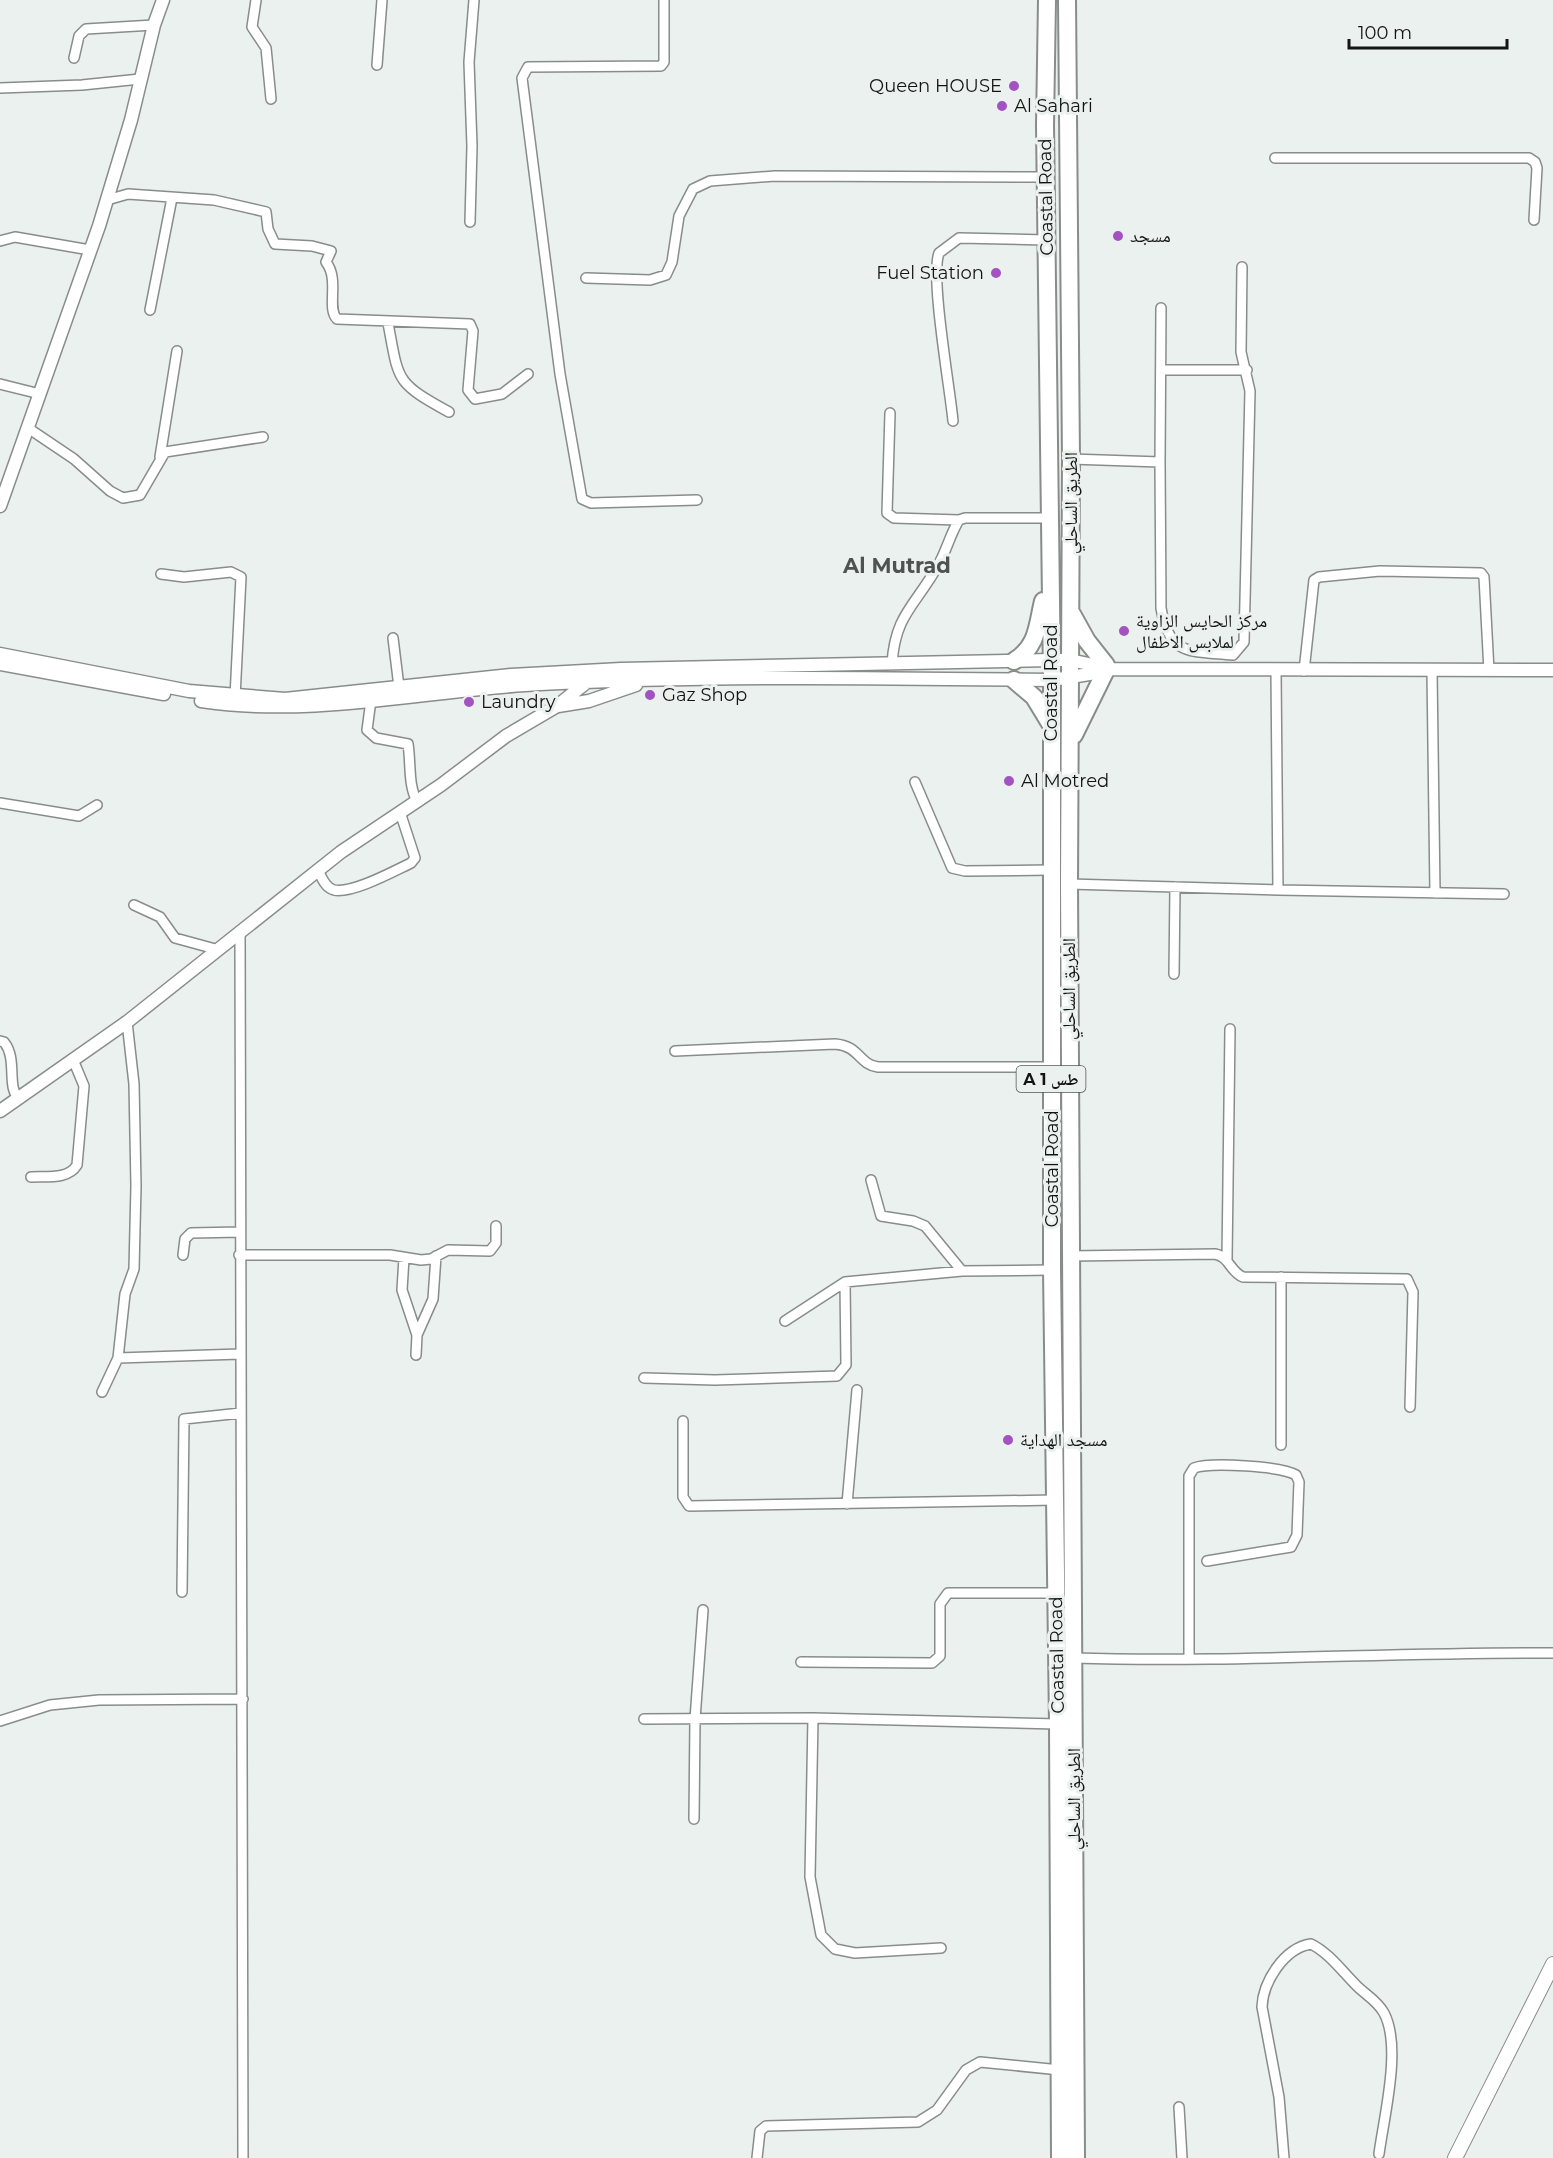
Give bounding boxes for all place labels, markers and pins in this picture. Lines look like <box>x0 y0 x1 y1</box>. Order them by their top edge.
place label: Queen HOUSE <box>869 75 1002 97</box>
marker: Queen HOUSE <box>1007 79 1021 93</box>
place label: Al Sahari <box>1014 95 1093 117</box>
marker: Al Sahari <box>995 99 1009 113</box>
place label: مسجد <box>1130 225 1171 247</box>
marker: مسجد <box>1111 229 1125 243</box>
place label: Fuel Station <box>876 262 984 284</box>
marker: Fuel Station <box>989 266 1003 280</box>
place label: مركز الحايس الزاوية لملابس الاطفال <box>1136 610 1267 653</box>
marker: مركز الحايس الزاوية لملابس الاطفال <box>1117 624 1131 638</box>
place label: Gaz Shop <box>662 684 747 706</box>
marker: Gaz Shop <box>643 688 657 702</box>
place label: Laundry <box>481 691 556 713</box>
marker: Laundry <box>462 695 476 709</box>
place label: Al Motred <box>1021 770 1109 792</box>
marker: Al Motred <box>1002 774 1016 788</box>
place label: مسجد الهداية <box>1020 1429 1107 1451</box>
marker: مسجد الهداية <box>1001 1433 1015 1447</box>

